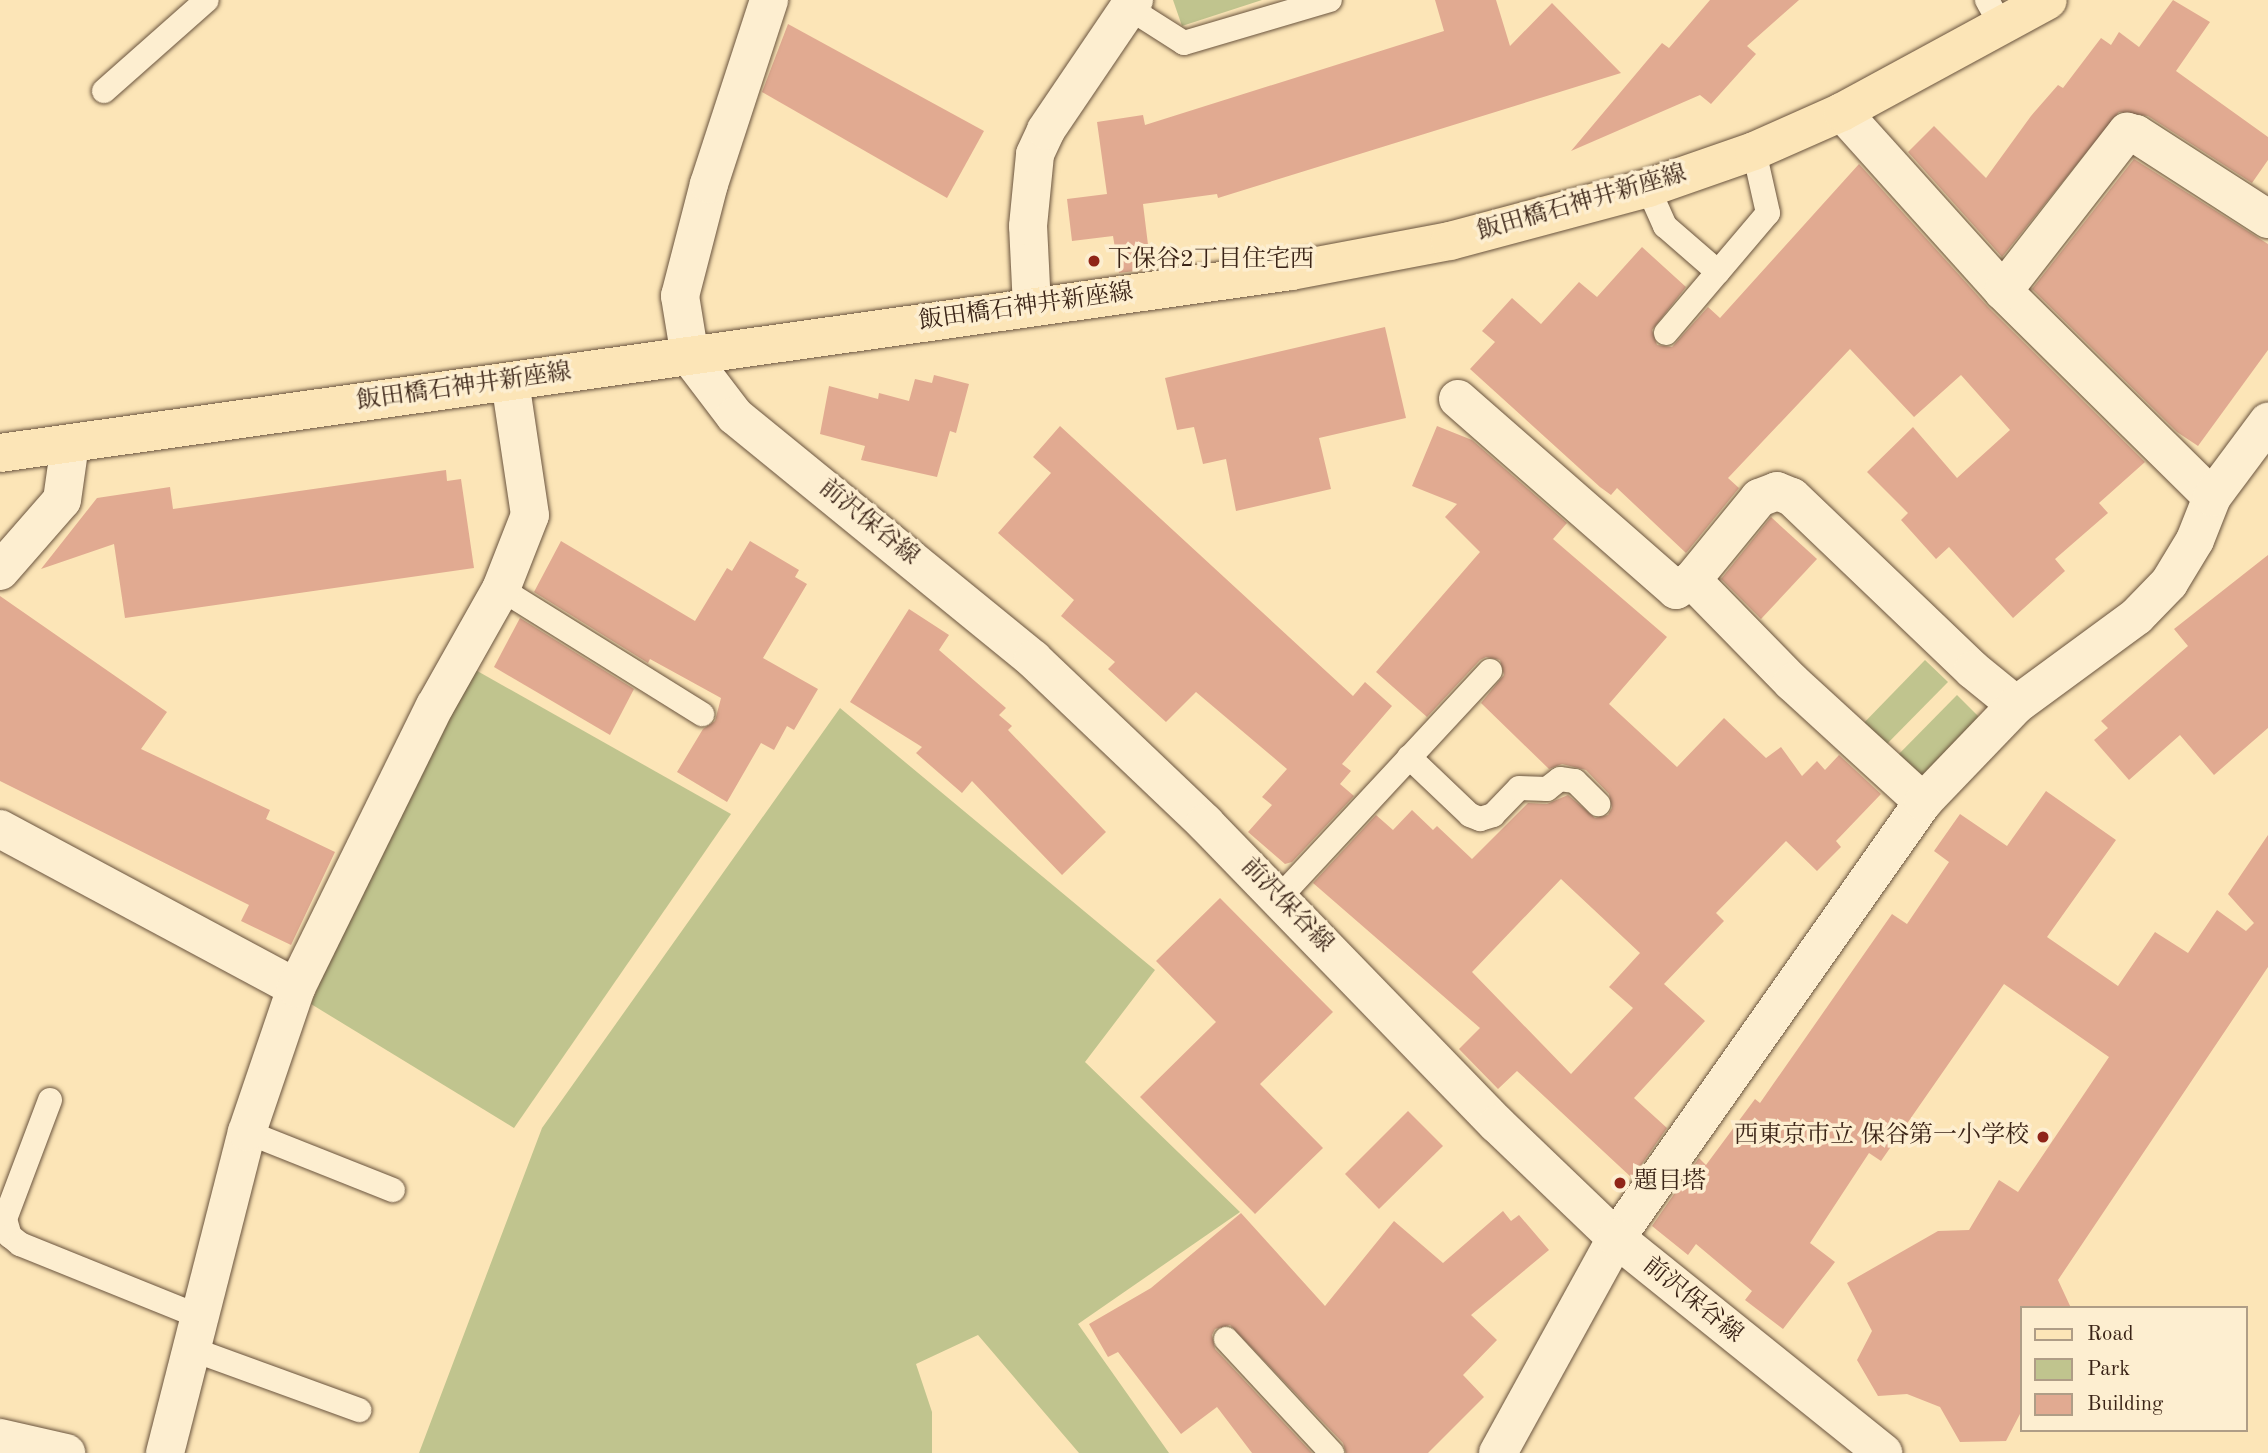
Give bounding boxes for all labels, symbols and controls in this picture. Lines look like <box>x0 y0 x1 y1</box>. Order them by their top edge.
street label: 飯田橋石神井新座線 <box>1474 160 1690 248</box>
place label: 下保谷2丁目住宅西 <box>1108 247 1314 275</box>
marker: 下保谷2丁目住宅西 <box>1086 253 1102 269</box>
street label: 飯田橋石神井新座線 <box>917 279 1135 337</box>
street label: 飯田橋石神井新座線 <box>355 359 573 417</box>
street label: 前沢保谷線 <box>812 474 924 572</box>
street label: 前沢保谷線 <box>1234 853 1338 959</box>
place label: 西東京市立 保谷第一小学校 <box>1734 1123 2029 1151</box>
marker: 西東京市立 保谷第一小学校 <box>2035 1129 2051 1145</box>
place label: 題目塔 <box>1634 1169 1706 1197</box>
marker: 題目塔 <box>1612 1175 1628 1191</box>
street label: 前沢保谷線 <box>1636 1252 1748 1350</box>
legend <box>2020 1306 2247 1432</box>
text: Road <box>2087 1324 2134 1345</box>
text: Park <box>2087 1359 2130 1380</box>
text: Building <box>2087 1394 2163 1415</box>

